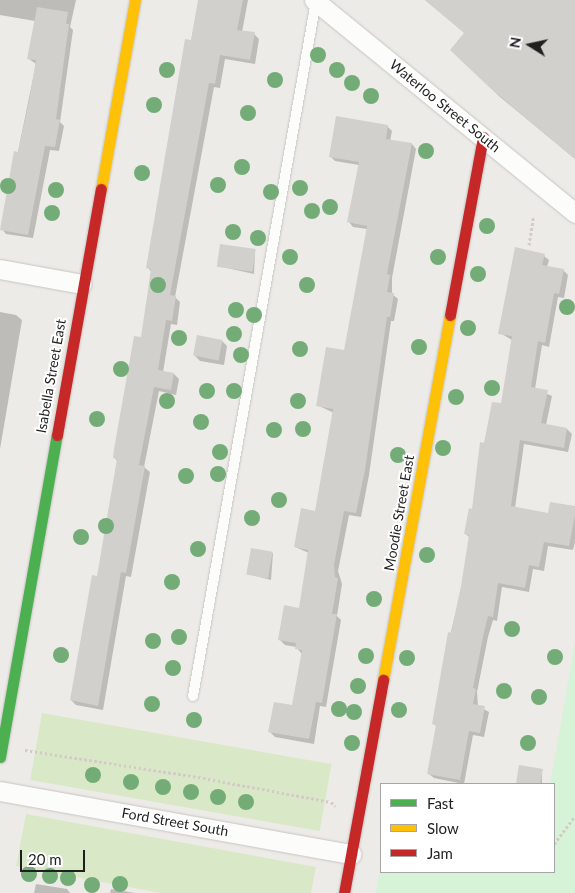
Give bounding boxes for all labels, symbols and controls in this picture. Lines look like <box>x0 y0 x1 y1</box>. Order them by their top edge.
north arrow <box>505 20 555 70</box>
text: N <box>505 36 524 49</box>
street label: Waterloo Street South <box>386 56 504 156</box>
street label: Isabella Street East <box>33 318 69 434</box>
street label: Moodie Street East <box>381 454 417 572</box>
legend <box>380 783 555 873</box>
text: Fast <box>427 794 454 812</box>
street label: Ford Street South <box>120 804 230 840</box>
text: Slow <box>427 819 459 837</box>
scale bar <box>22 840 88 872</box>
text: Jam <box>427 844 453 862</box>
text: 20 m <box>28 850 62 868</box>

